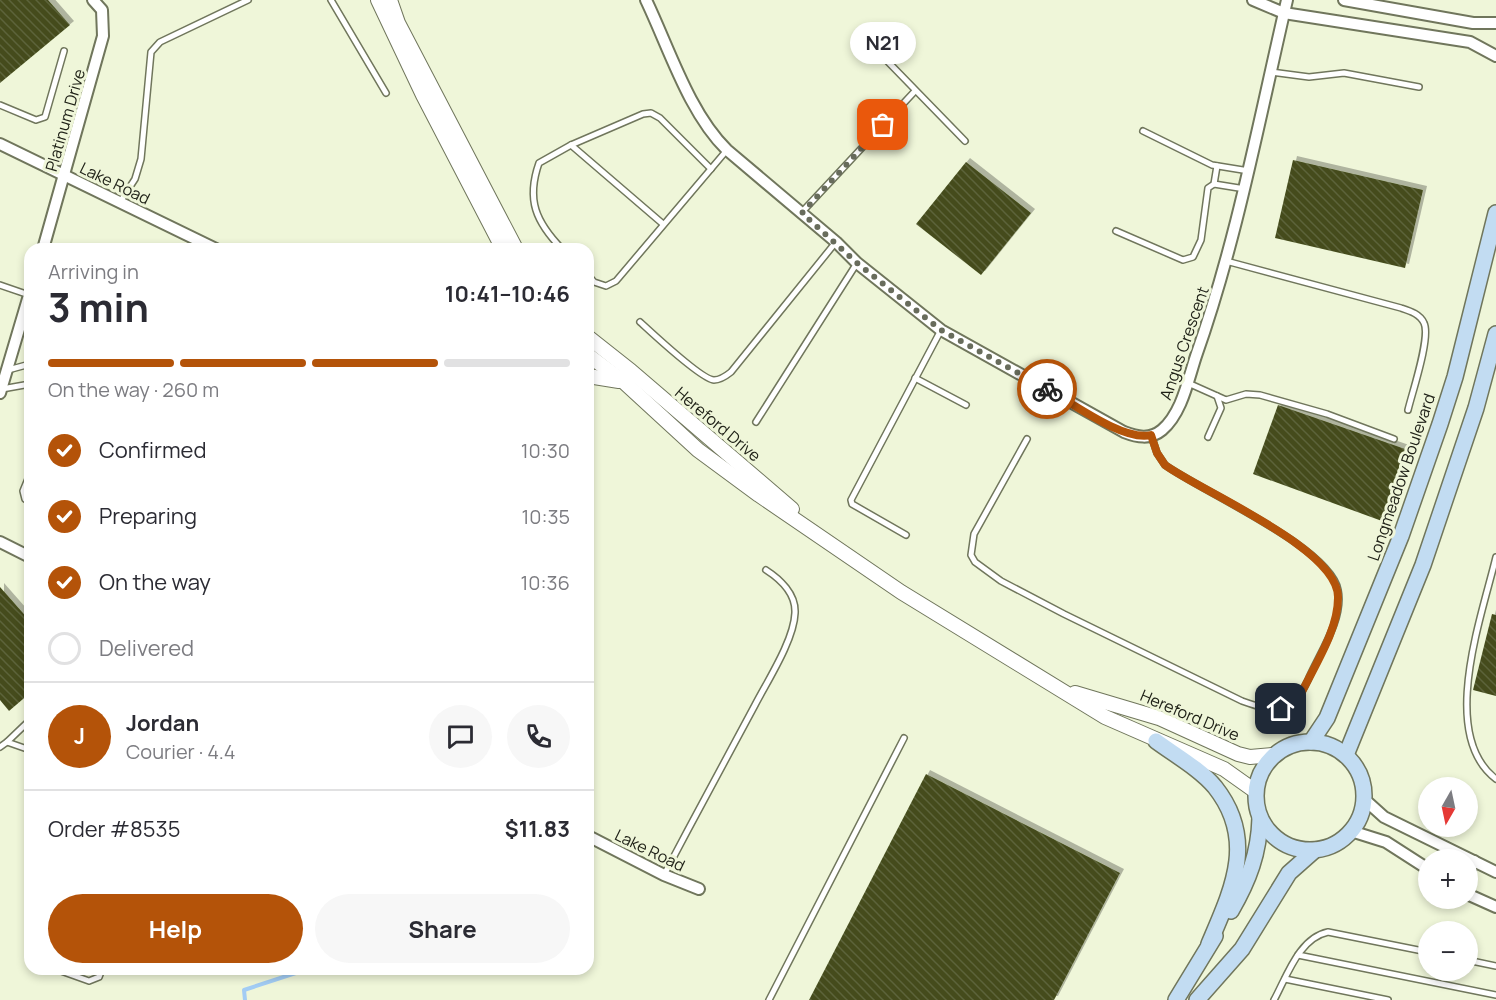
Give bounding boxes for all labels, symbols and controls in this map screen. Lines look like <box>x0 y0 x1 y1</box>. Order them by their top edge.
callout: N21 <box>850 23 916 65</box>
text: N21 <box>865 29 901 56</box>
street label: Platinum Drive <box>40 66 90 174</box>
pin <box>857 99 908 150</box>
icon: bag <box>866 108 899 141</box>
street label: Lake Road <box>76 157 154 209</box>
text: Arriving in <box>48 258 139 285</box>
text: 10:41–10:46 <box>445 279 570 309</box>
text: 3 min <box>48 280 149 334</box>
street label: Angus Crescent <box>1154 283 1214 403</box>
courier <box>1017 359 1077 419</box>
icon: bike <box>1031 373 1064 406</box>
text: On the way · 260 m <box>48 376 219 403</box>
street label: Hereford Drive <box>670 382 766 466</box>
street label: Longmeadow Boulevard <box>1362 390 1440 564</box>
icon: check <box>48 434 81 467</box>
text: Confirmed <box>99 435 207 465</box>
text: 10:30 <box>521 437 570 464</box>
icon: check <box>48 500 81 533</box>
text: Preparing <box>99 501 197 531</box>
text: 10:35 <box>521 503 570 530</box>
icon: check <box>48 566 81 599</box>
text: On the way <box>99 567 211 597</box>
text: 10:36 <box>521 569 570 596</box>
text: Delivered <box>99 633 194 663</box>
pin <box>1255 683 1306 734</box>
street label: Hereford Drive <box>1137 684 1243 746</box>
icon: home <box>1264 692 1297 725</box>
button: chat <box>429 705 492 768</box>
button: phone <box>507 705 570 768</box>
text: Jordan <box>126 708 199 738</box>
text: J <box>74 721 85 751</box>
text: Courier · 4.4 <box>126 738 236 765</box>
north arrow <box>1418 777 1478 837</box>
map controls <box>1418 777 1478 981</box>
text: Order #8535 <box>48 814 180 844</box>
text: $11.83 <box>505 814 570 844</box>
street label: Lake Road <box>611 824 689 876</box>
button: + <box>1418 849 1478 909</box>
button: Help <box>48 894 303 963</box>
button: Share <box>315 894 570 963</box>
button: − <box>1418 921 1478 981</box>

